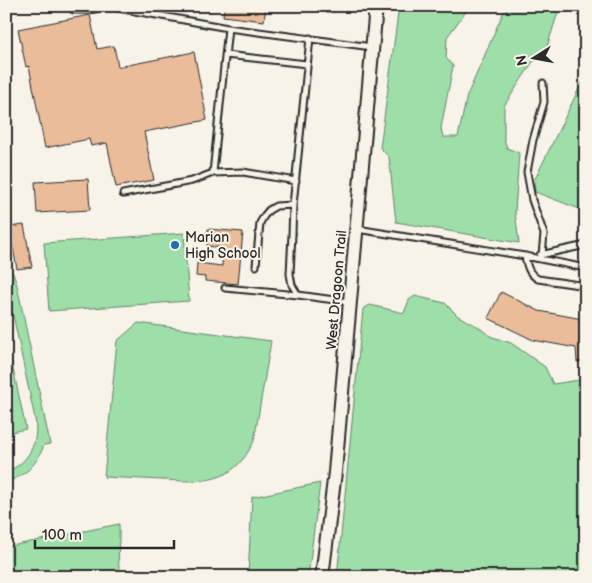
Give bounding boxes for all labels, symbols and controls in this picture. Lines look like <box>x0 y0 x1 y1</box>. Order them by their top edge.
north arrow <box>510 32 560 82</box>
text: N <box>512 54 531 67</box>
place label: Marian High School <box>185 229 261 262</box>
street label: West Dragoon Trail <box>323 229 350 351</box>
marker: Marian High School <box>169 239 181 251</box>
scale bar <box>35 518 174 550</box>
text: 100 m <box>42 526 82 545</box>

